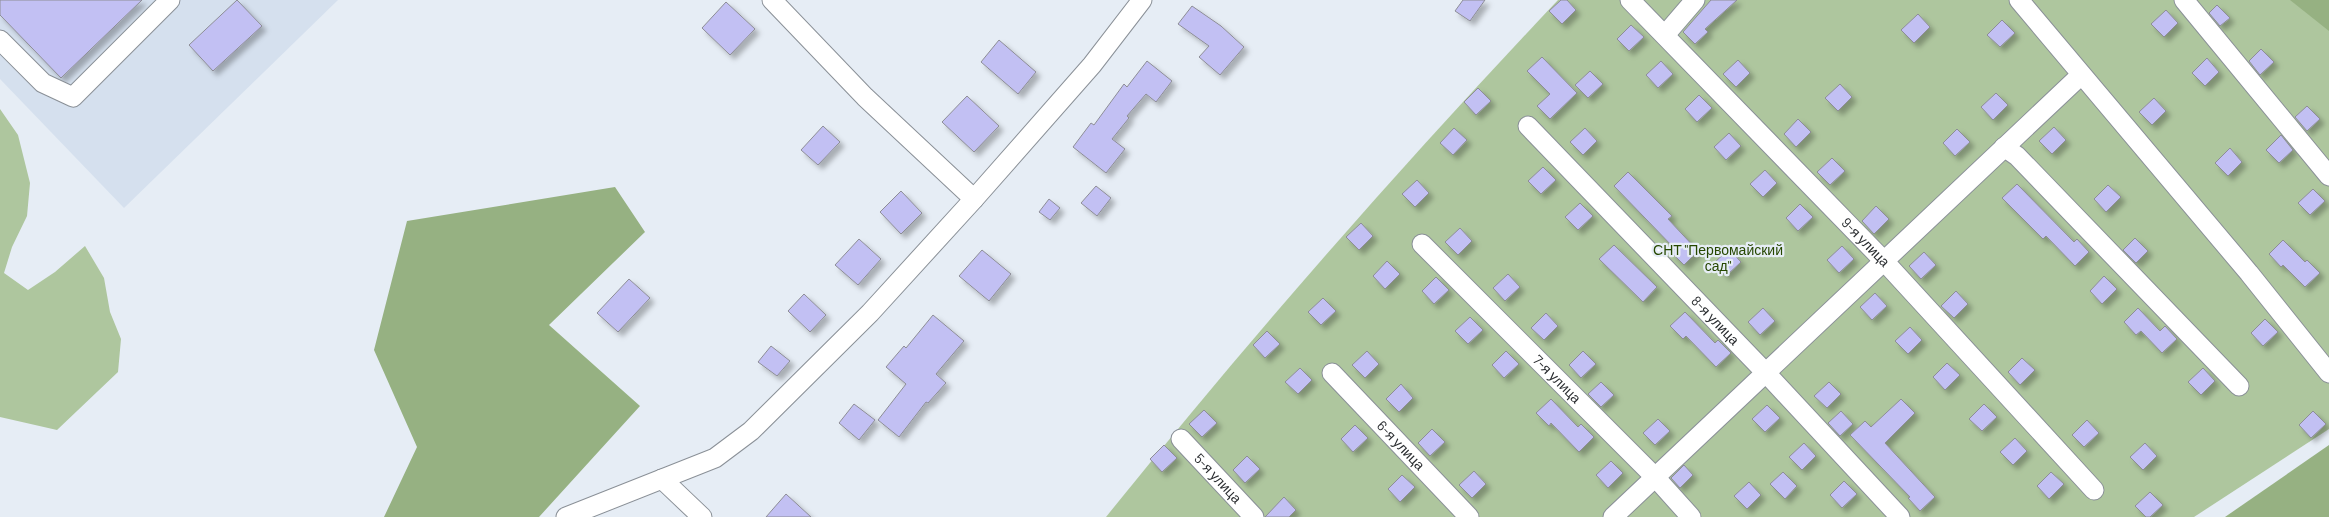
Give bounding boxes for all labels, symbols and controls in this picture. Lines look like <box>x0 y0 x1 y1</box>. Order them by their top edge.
street label: 9-я улица <box>1838 214 1894 270</box>
park label: СНТ "Первомайский сад" <box>1653 241 1783 274</box>
street label: 8-я улица <box>1688 292 1743 348</box>
street label: 7-я улица <box>1530 351 1585 406</box>
street label: 6-я улица <box>1374 417 1429 473</box>
street label: 5-я улица <box>1191 450 1246 507</box>

